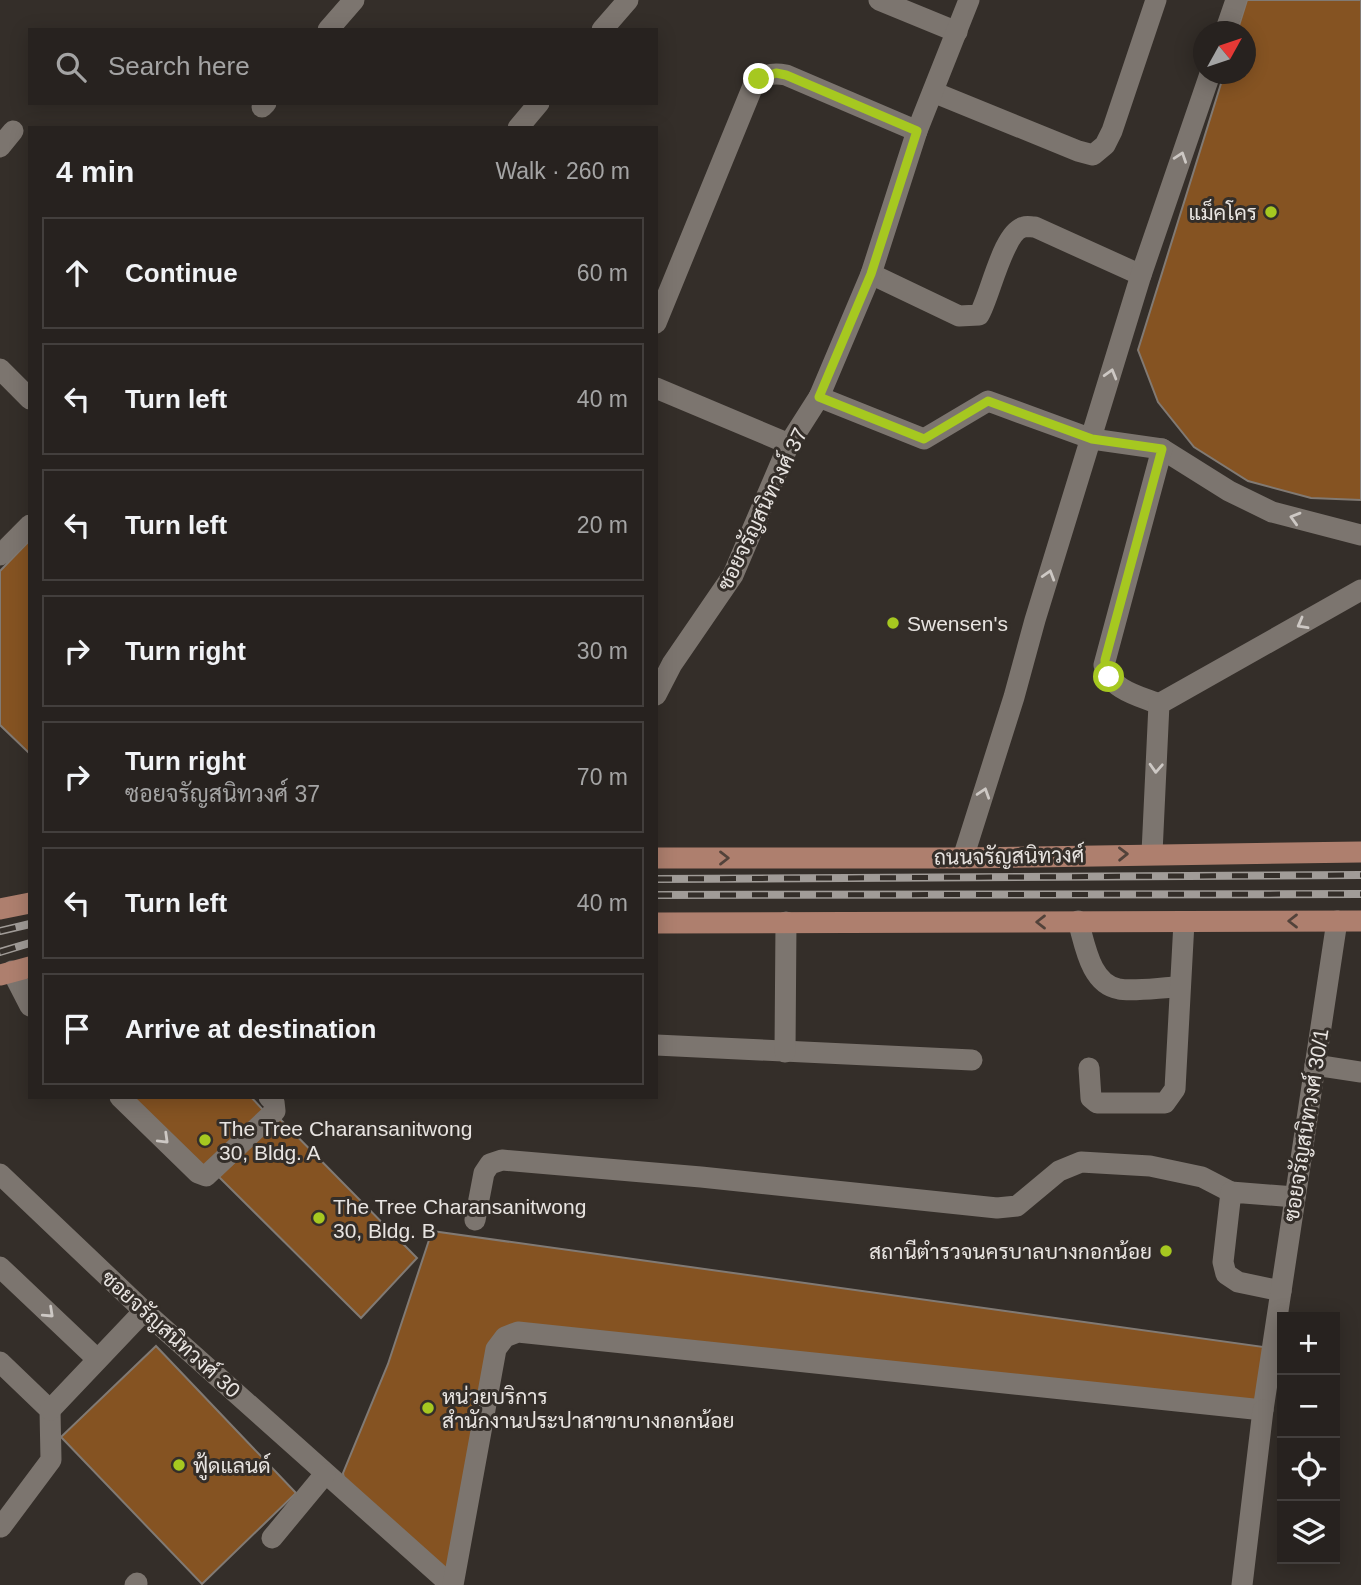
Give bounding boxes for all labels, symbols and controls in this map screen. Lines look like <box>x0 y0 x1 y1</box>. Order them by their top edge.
north arrow <box>1193 21 1256 84</box>
search box <box>28 28 658 105</box>
icon: search <box>52 48 90 86</box>
text: Search here <box>108 51 250 81</box>
route end <box>743 63 774 94</box>
one-way arrow <box>1173 152 1187 164</box>
text: 4 min <box>56 155 134 188</box>
text: Walk · 260 m <box>495 158 630 184</box>
place label: แม็คโคร <box>1188 198 1257 224</box>
marker: แม็คโคร <box>1263 204 1279 220</box>
icon: ahead <box>58 254 96 292</box>
text: Continue <box>125 258 238 288</box>
text: 60 m <box>577 260 628 286</box>
one-way arrow <box>1103 368 1118 380</box>
icon: left <box>58 380 96 418</box>
text: Turn left <box>125 384 227 414</box>
text: 40 m <box>577 386 628 412</box>
street label: ซอยจรัญสนิทวงศ์ 37 <box>711 423 812 594</box>
icon: left <box>58 506 96 544</box>
text: Turn left <box>125 510 227 540</box>
text: 20 m <box>577 512 628 538</box>
one-way arrow <box>1289 512 1301 526</box>
one-way arrow <box>1040 569 1055 581</box>
place label: Swensen's <box>907 612 1008 635</box>
marker: Swensen's <box>885 615 901 631</box>
one-way arrow <box>1296 616 1309 629</box>
icon: right <box>58 632 96 670</box>
text: Turn right <box>125 636 246 666</box>
text: 30 m <box>577 638 628 664</box>
route start <box>1093 661 1124 692</box>
text: Turn right <box>125 746 246 776</box>
icon: right <box>58 758 96 796</box>
one-way arrow <box>1148 763 1163 774</box>
text: 70 m <box>577 764 628 790</box>
text: ซอยจรัญสนิทวงศ์ 37 <box>125 781 320 807</box>
one-way arrow <box>975 787 990 799</box>
street label: ถนนจรัญสนิทวงศ์ <box>934 841 1084 870</box>
one-way arrow <box>1118 846 1129 861</box>
one-way arrow <box>720 850 730 866</box>
icon: left <box>58 884 96 922</box>
text: Turn left <box>125 888 227 918</box>
text: 40 m <box>577 890 628 916</box>
one-way arrow <box>1287 913 1298 929</box>
one-way arrow <box>1035 914 1046 929</box>
icon: arrive <box>58 1010 96 1048</box>
text: Arrive at destination <box>125 1014 376 1044</box>
street label: ซอยจรัญสนิทวงศ์ 30/1 <box>1277 1026 1334 1224</box>
place label: The Tree Charansanitwong 30, Bldg. A <box>219 1117 472 1164</box>
one-way arrow <box>155 1131 168 1144</box>
marker: The Tree Charansanitwong 30, Bldg. A <box>197 1132 213 1148</box>
place label: The Tree Charansanitwong 30, Bldg. B <box>333 1195 586 1242</box>
marker: The Tree Charansanitwong 30, Bldg. B <box>311 1210 327 1226</box>
place label: สถานีตำรวจนครบาลบางกอกน้อย <box>869 1239 1152 1263</box>
marker: สถานีตำรวจนครบาลบางกอกน้อย <box>1158 1243 1174 1259</box>
street label: ซอยจรัญสนิทวงศ์ 30 <box>96 1264 246 1403</box>
one-way arrow <box>41 1304 54 1317</box>
map controls <box>1277 1312 1340 1564</box>
button: + <box>1277 1312 1340 1375</box>
button: − <box>1277 1375 1340 1438</box>
place label: หน่วยบริการ สำนักงานประปาสาขาบางกอกน้อย <box>442 1385 735 1432</box>
marker: หน่วยบริการ สำนักงานประปาสาขาบางกอกน้อย <box>420 1400 436 1416</box>
button: locate <box>1277 1438 1340 1501</box>
place label: ฟู้ดแลนด์ <box>193 1452 271 1481</box>
marker: ฟู้ดแลนด์ <box>171 1457 187 1473</box>
button: layers <box>1277 1501 1340 1564</box>

